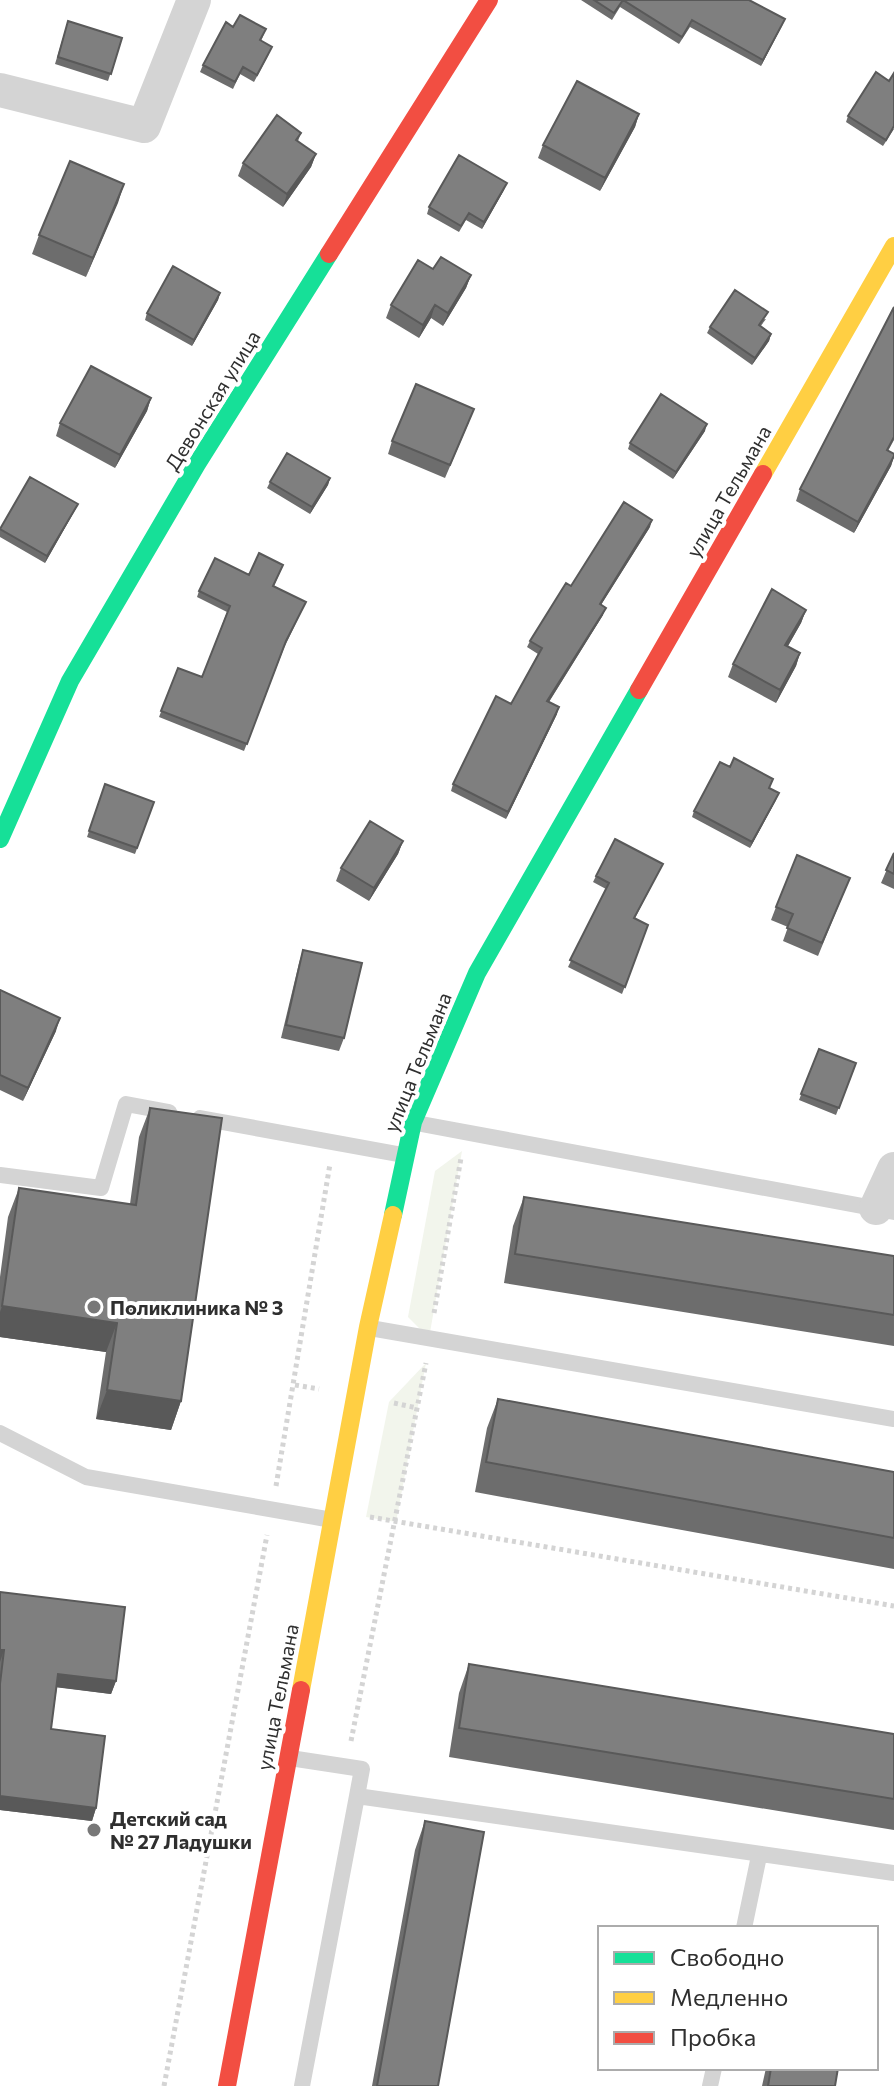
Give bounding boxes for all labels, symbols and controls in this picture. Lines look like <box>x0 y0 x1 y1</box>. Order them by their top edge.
street label: Девонская улица <box>159 326 265 474</box>
street label: улица Тельмана <box>680 421 776 561</box>
street label: улица Тельмана <box>378 989 456 1135</box>
place label: Поликлиника № 3 <box>110 1295 283 1319</box>
marker: Поликлиника № 3 <box>85 1298 103 1316</box>
street label: улица Тельмана <box>251 1622 303 1772</box>
place label: Детский сад № 27 Ладушки <box>110 1806 252 1853</box>
marker: Детский сад № 27 Ладушки <box>85 1821 103 1839</box>
legend <box>598 1926 878 2070</box>
text: Свободно <box>670 1942 784 1971</box>
text: Медленно <box>670 1982 788 2011</box>
text: Пробка <box>670 2022 756 2051</box>

